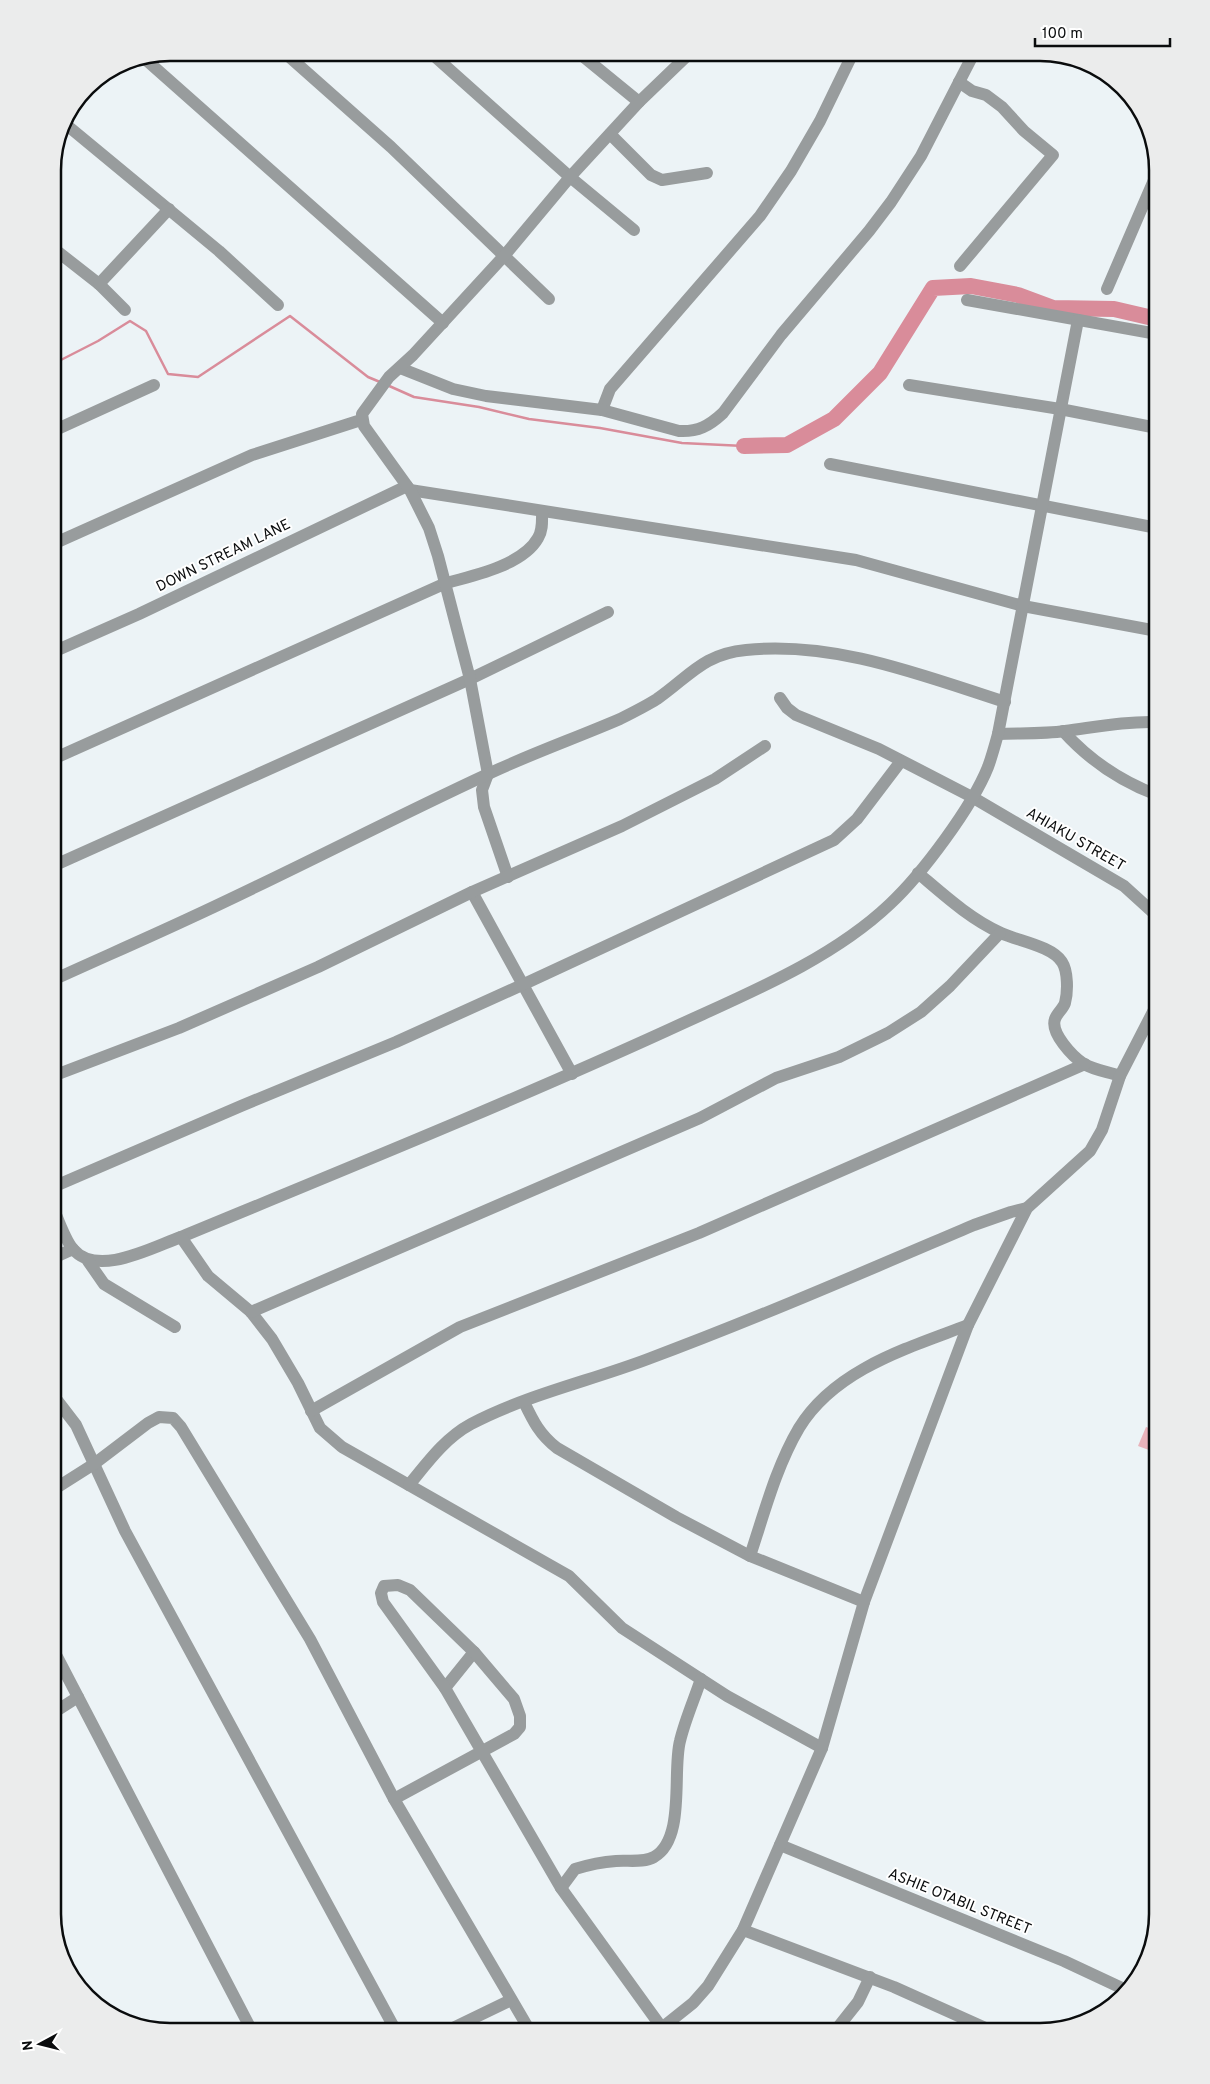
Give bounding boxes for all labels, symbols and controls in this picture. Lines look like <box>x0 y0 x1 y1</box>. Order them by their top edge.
scale bar <box>1035 15 1170 47</box>
text: 100 m <box>1042 25 1083 44</box>
street label: DOWN STREAM LANE <box>153 516 294 597</box>
street label: AHIAKU STREET <box>1022 804 1128 876</box>
street label: ASHIE OTABIL STREET <box>885 1865 1034 1940</box>
north arrow <box>15 2019 65 2069</box>
text: N <box>20 2039 38 2051</box>

